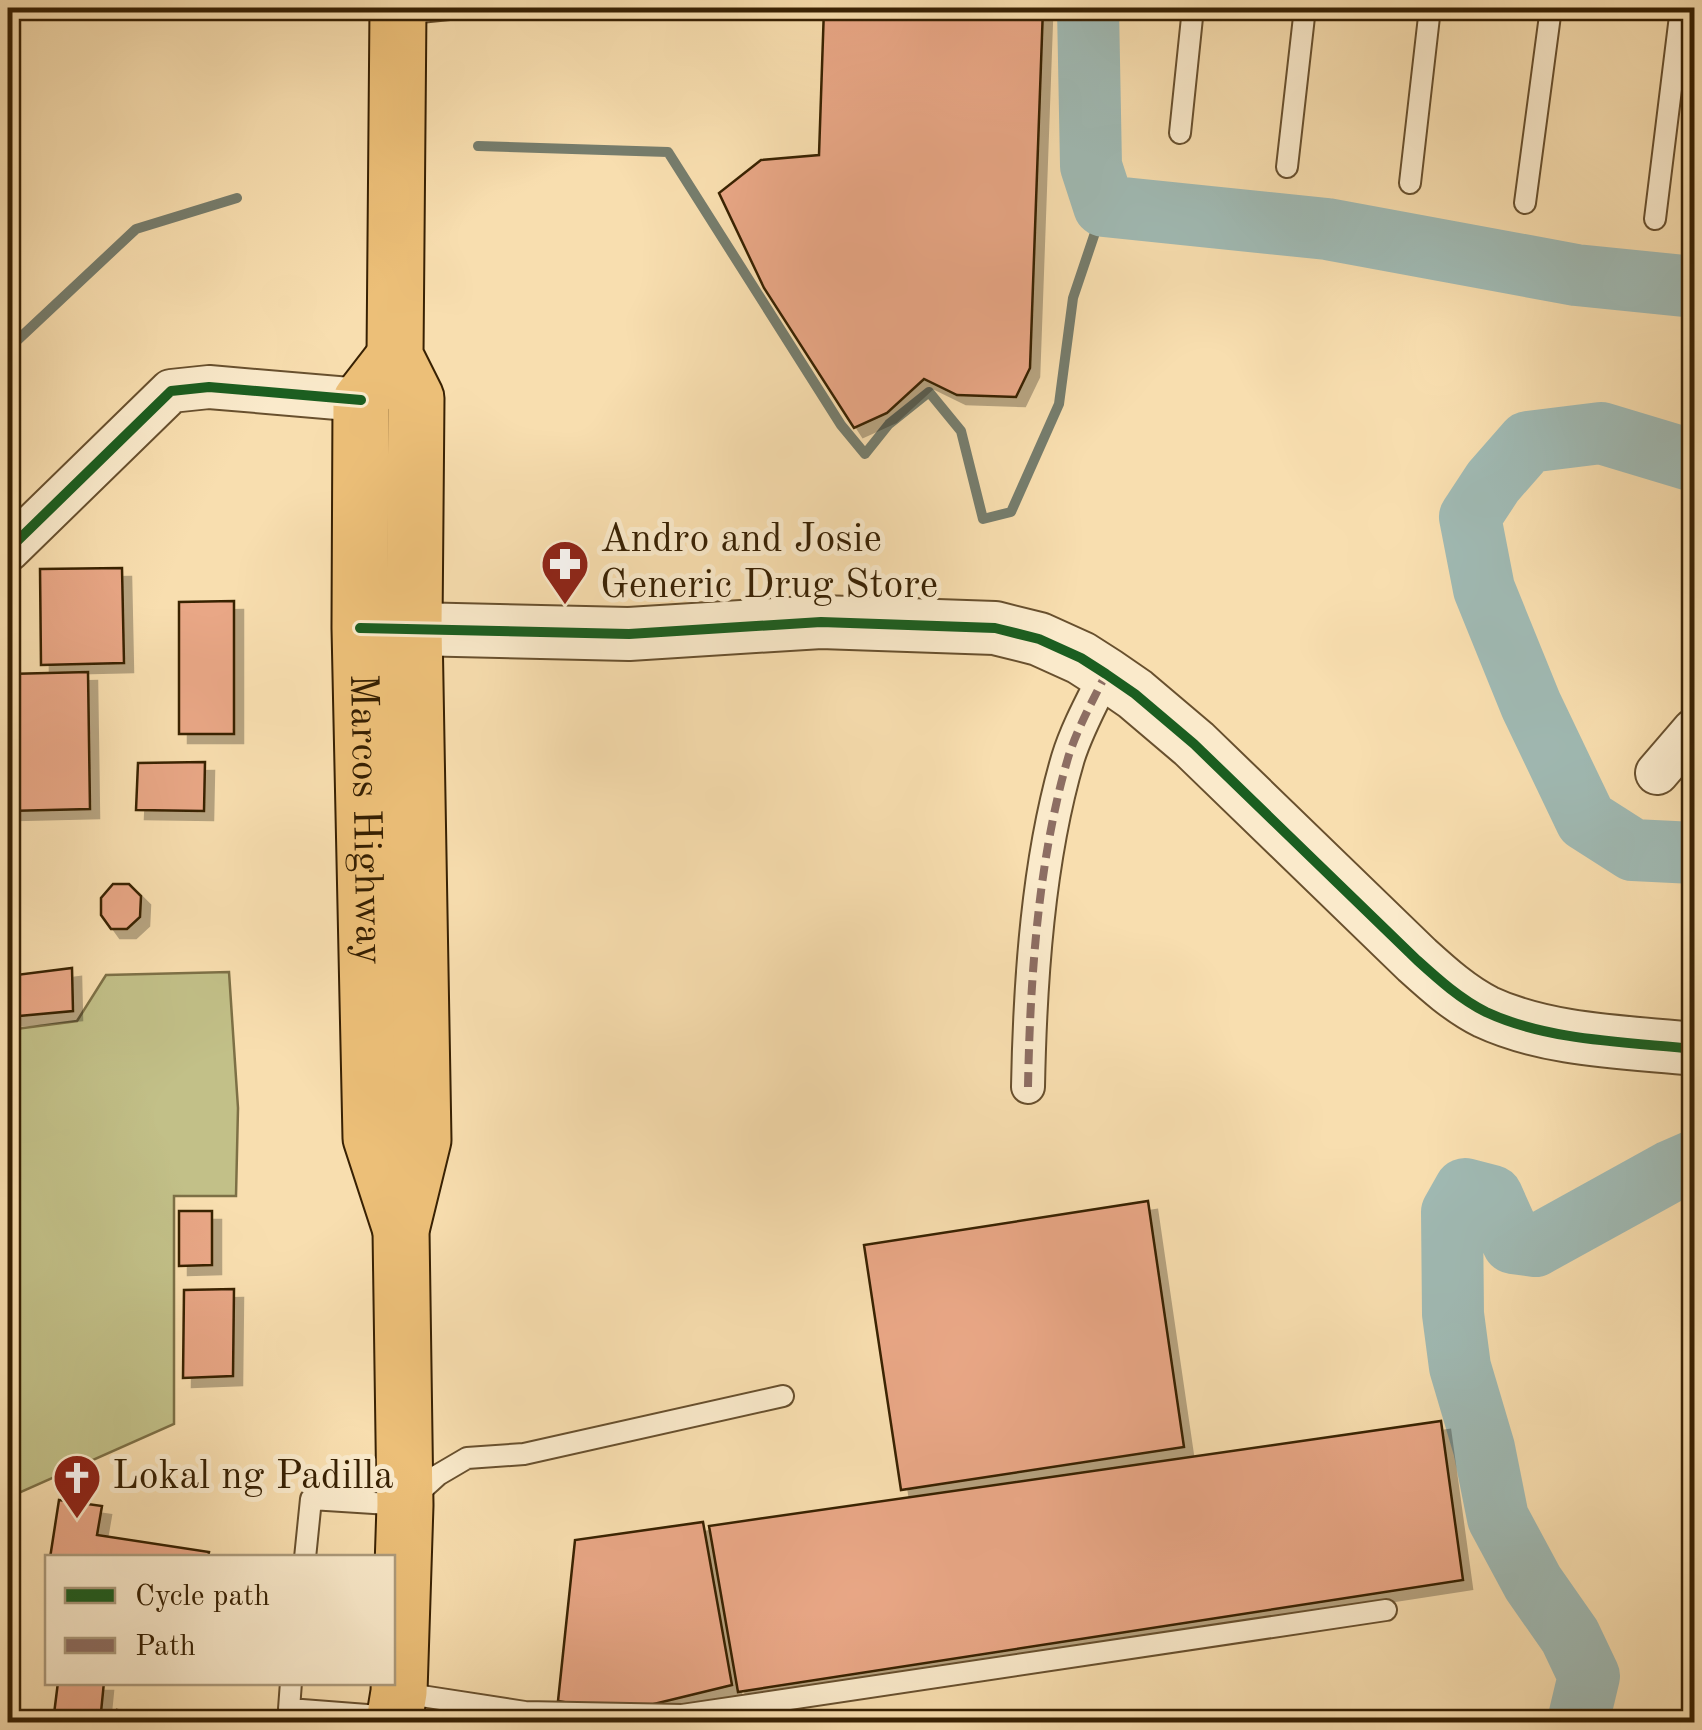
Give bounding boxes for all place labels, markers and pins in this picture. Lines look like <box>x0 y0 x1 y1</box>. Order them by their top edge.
place label: Andro and Josie Generic Drug Store <box>600 521 938 607</box>
pharmacy icon: Andro and Josie Generic Drug Store <box>539 538 591 606</box>
church icon: Lokal ng Padilla <box>51 1452 103 1520</box>
place label: Lokal ng Padilla <box>112 1458 394 1498</box>

